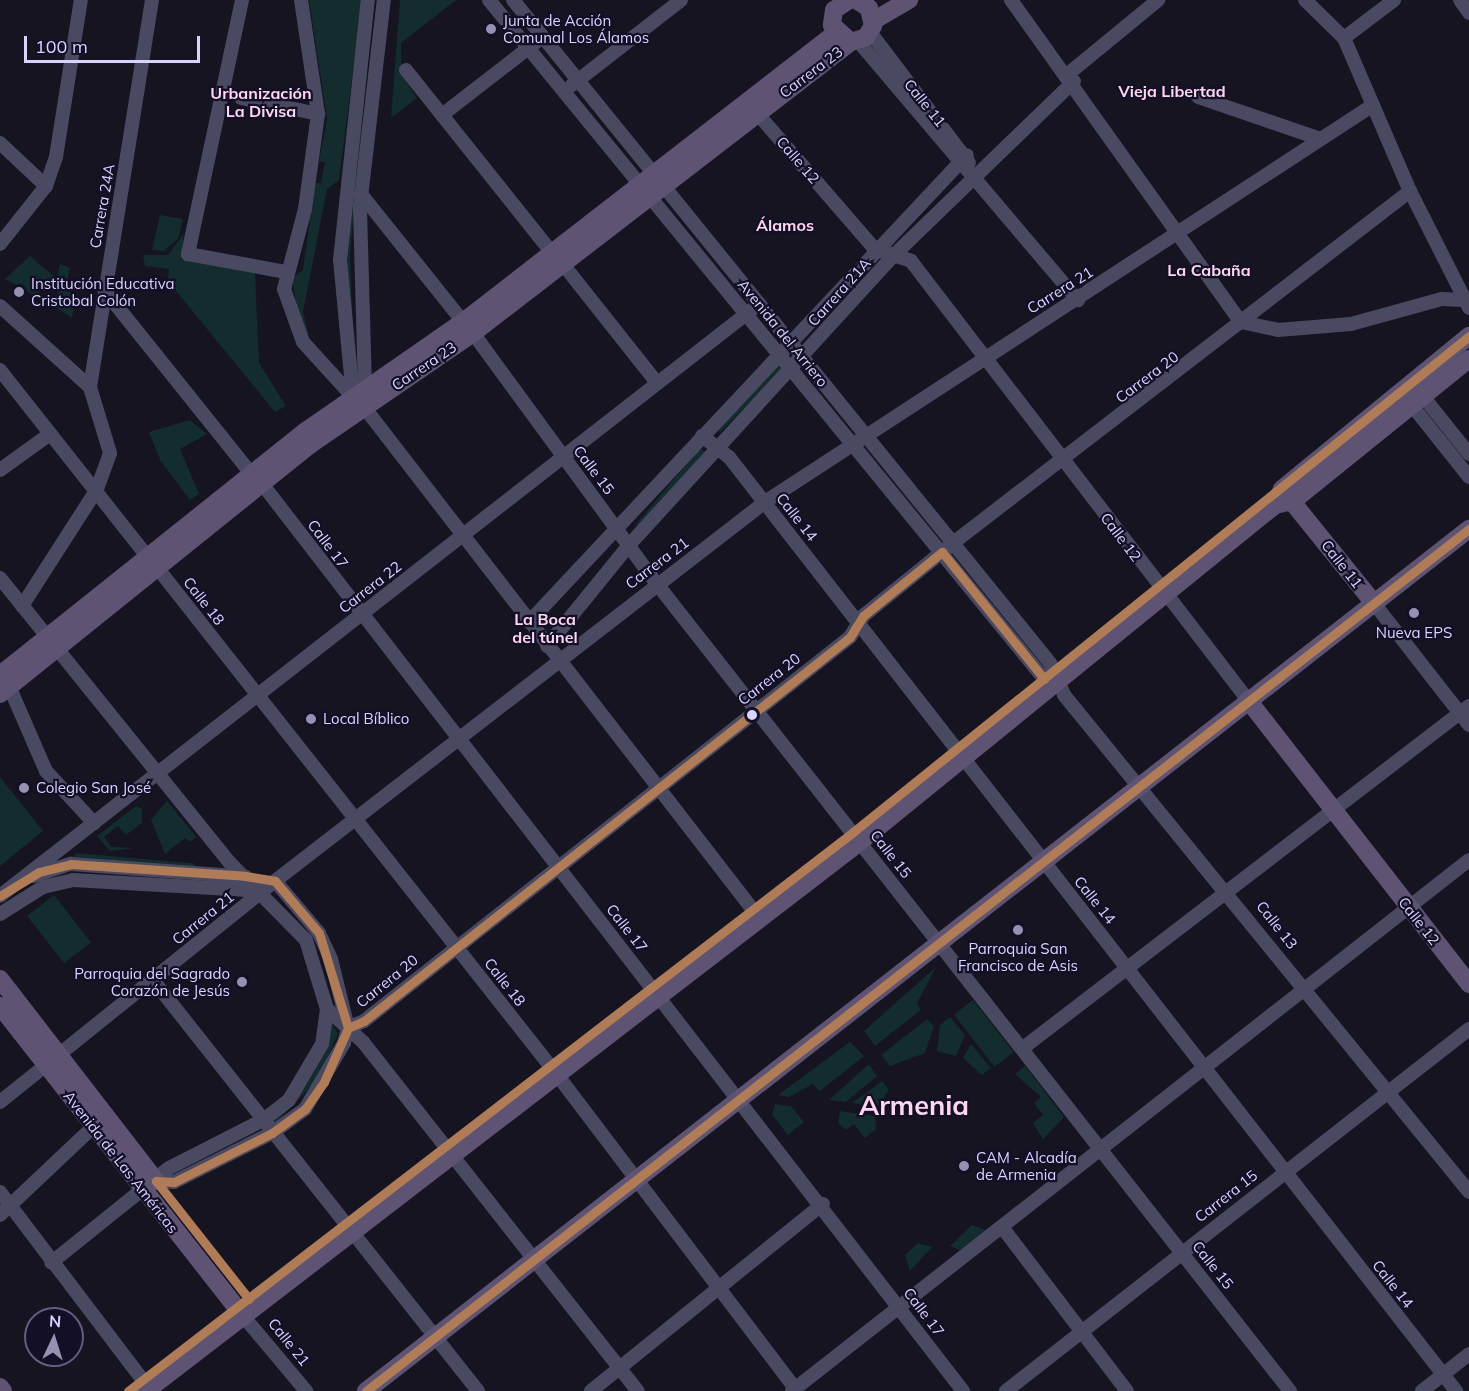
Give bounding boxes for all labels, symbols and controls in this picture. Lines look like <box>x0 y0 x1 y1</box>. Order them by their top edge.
place label: Junta de Acción Comunal Los Álamos <box>503 11 649 46</box>
marker: Junta de Acción Comunal Los Álamos <box>484 22 498 36</box>
scale bar <box>27 24 202 62</box>
text: 100 m <box>35 35 88 58</box>
street label: Carrera 23 <box>776 42 846 102</box>
street label: Calle 11 <box>900 75 950 131</box>
district label: Vieja Libertad <box>1118 81 1226 101</box>
district label: Urbanización La Divisa <box>210 83 312 121</box>
street label: Calle 12 <box>773 133 823 187</box>
street label: Carrera 24A <box>86 162 118 250</box>
district label: Álamos <box>756 215 814 235</box>
street label: Carrera 21A <box>804 254 874 330</box>
district label: La Cabaña <box>1167 260 1251 280</box>
street label: Carrera 21 <box>1024 263 1096 317</box>
place label: Institución Educativa Cristobal Colón <box>31 274 174 309</box>
street label: Avenida del Arriero <box>734 276 832 390</box>
marker: Institución Educativa Cristobal Colón <box>12 285 26 299</box>
street label: Carrera 23 <box>388 338 460 394</box>
street label: Carrera 20 <box>1112 347 1182 407</box>
street label: Calle 15 <box>570 442 618 498</box>
street label: Calle 14 <box>773 489 821 545</box>
street label: Calle 12 <box>1097 509 1145 565</box>
street label: Calle 17 <box>304 516 352 572</box>
street label: Carrera 21 <box>622 533 692 593</box>
street label: Calle 11 <box>1318 536 1366 592</box>
street label: Carrera 22 <box>335 557 405 617</box>
street label: Calle 18 <box>180 573 228 629</box>
marker: Nueva EPS <box>1405 604 1423 622</box>
district label: La Boca del túnel <box>512 609 578 647</box>
place label: Nueva EPS <box>1376 624 1452 642</box>
street label: Carrera 20 <box>734 649 804 709</box>
unlabelled marker <box>746 709 758 721</box>
place label: Local Bíblico <box>323 710 409 728</box>
marker: Local Bíblico <box>304 712 318 726</box>
place label: Colegio San José <box>36 779 151 797</box>
marker: Colegio San José <box>17 781 31 795</box>
street label: Calle 15 <box>867 826 915 882</box>
street label: Calle 14 <box>1070 872 1120 928</box>
street label: Carrera 21 <box>168 888 238 948</box>
street label: Calle 12 <box>1395 893 1443 949</box>
street label: Calle 13 <box>1253 897 1301 953</box>
street label: Calle 17 <box>603 900 651 956</box>
marker: Parroquia San Francisco de Asis <box>1011 923 1025 937</box>
place label: Parroquia San Francisco de Asis <box>958 939 1078 974</box>
street label: Carrera 20 <box>352 951 422 1011</box>
street label: Calle 18 <box>481 954 529 1010</box>
place label: Parroquia del Sagrado Corazón de Jesús <box>74 964 230 999</box>
marker: Parroquia del Sagrado Corazón de Jesús <box>235 975 249 989</box>
street label: Avenida de Las Américas <box>60 1087 182 1237</box>
district label: Armenia <box>859 1090 969 1122</box>
place label: CAM - Alcadía de Armenia <box>976 1148 1077 1183</box>
marker: CAM - Alcadía de Armenia <box>957 1159 971 1173</box>
street label: Carrera 15 <box>1191 1166 1261 1226</box>
street label: Calle 15 <box>1189 1237 1237 1293</box>
street label: Calle 14 <box>1369 1256 1417 1312</box>
street label: Calle 17 <box>900 1284 948 1340</box>
north arrow <box>24 1307 84 1367</box>
text: N <box>48 1311 62 1331</box>
street label: Calle 21 <box>264 1314 314 1370</box>

